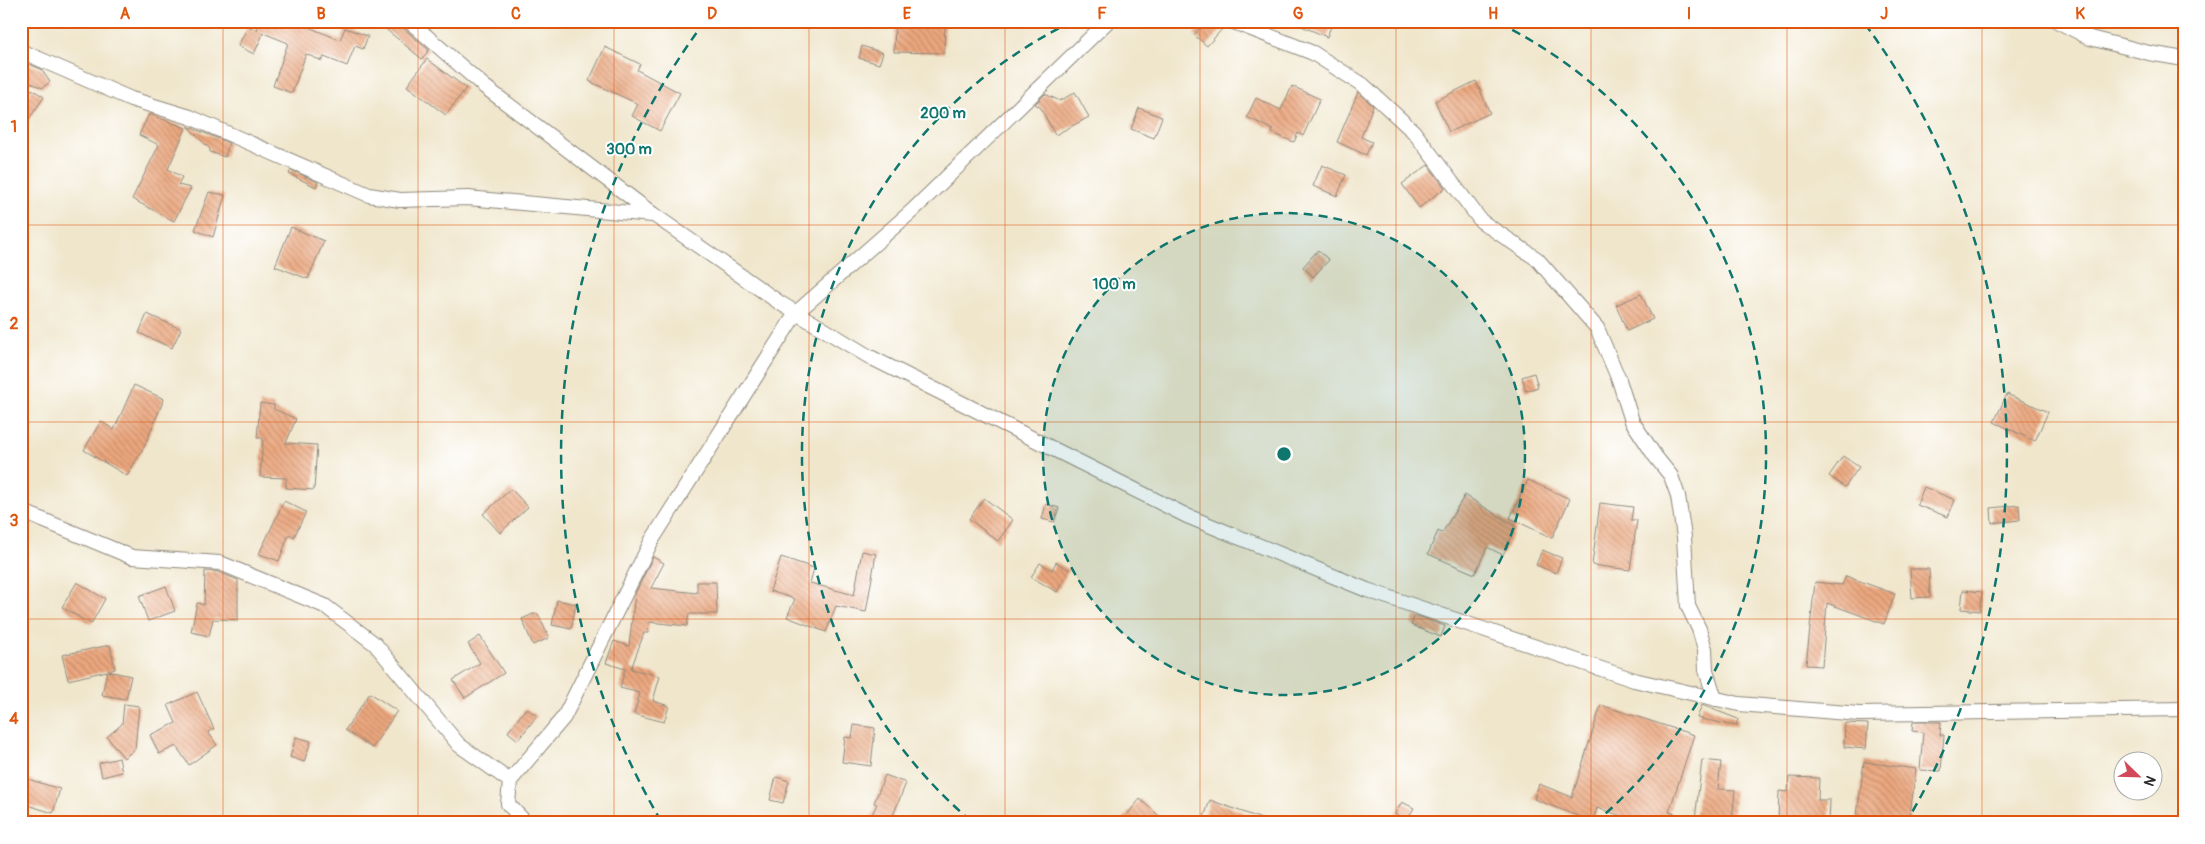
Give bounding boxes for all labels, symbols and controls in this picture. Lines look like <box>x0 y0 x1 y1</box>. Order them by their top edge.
text: A <box>120 4 131 24</box>
text: B <box>316 4 326 24</box>
text: C <box>511 4 521 24</box>
text: D <box>707 4 717 24</box>
text: E <box>903 4 912 24</box>
text: F <box>1097 4 1107 24</box>
text: G <box>1293 4 1304 24</box>
text: H <box>1488 4 1498 24</box>
text: I <box>1687 4 1691 24</box>
text: J <box>1880 4 1888 24</box>
text: K <box>2075 4 2085 24</box>
text: 200 m <box>920 104 966 123</box>
text: 1 <box>11 117 17 137</box>
text: 300 m <box>606 140 652 159</box>
text: 100 m <box>1093 275 1135 294</box>
text: 2 <box>10 314 19 334</box>
centre of rings <box>1275 445 1293 463</box>
text: 3 <box>10 511 19 531</box>
text: 4 <box>9 709 19 729</box>
north arrow <box>2112 752 2162 802</box>
text: N <box>2140 773 2159 789</box>

